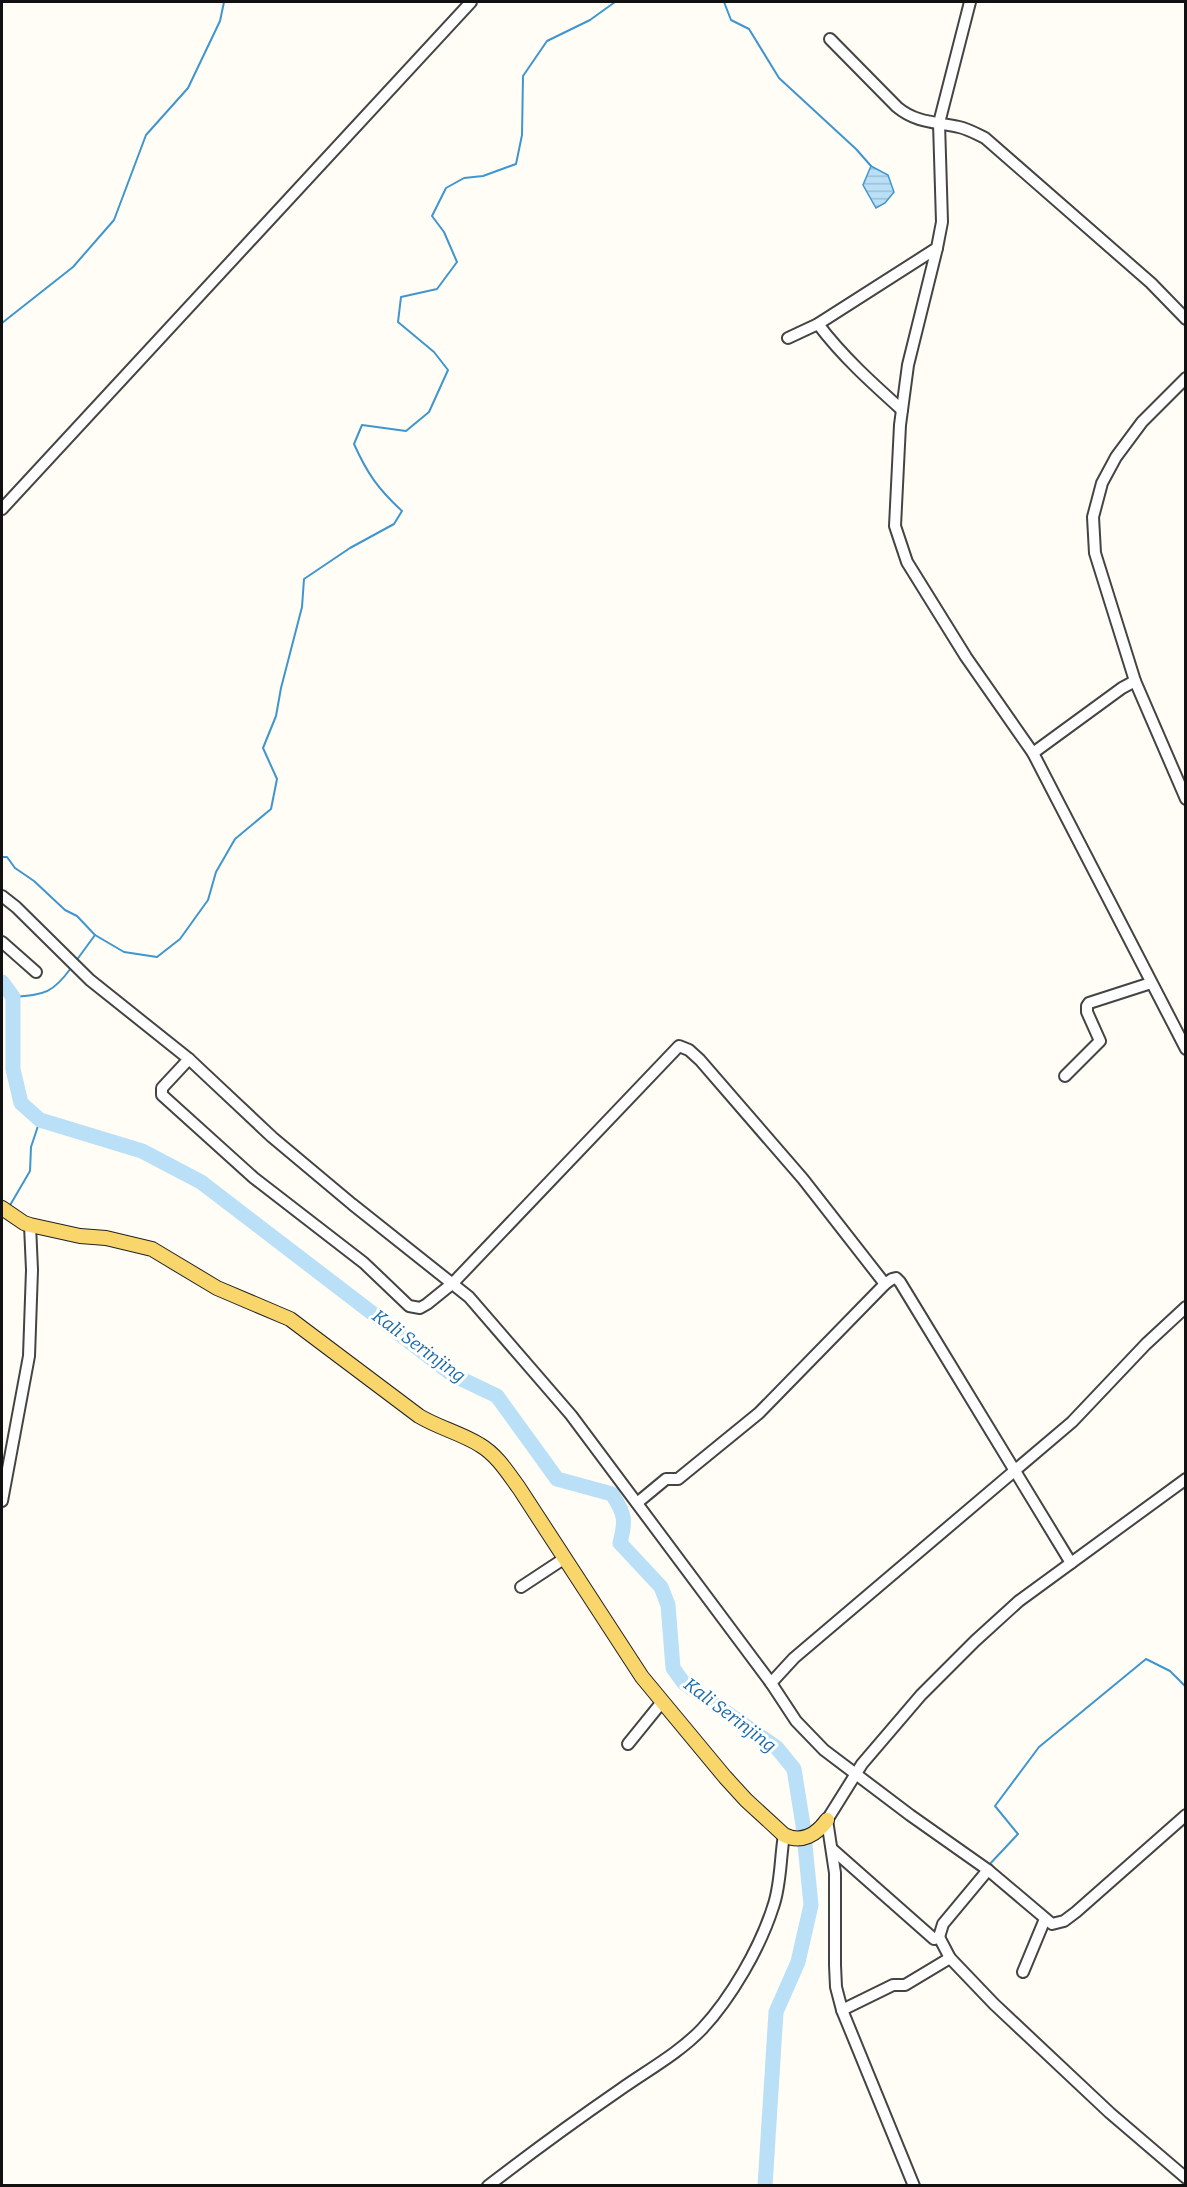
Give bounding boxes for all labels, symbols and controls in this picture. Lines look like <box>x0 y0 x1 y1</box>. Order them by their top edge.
water label: Kali Serinjing <box>368 1305 470 1387</box>
water label: Kali Serinjing <box>680 1673 780 1757</box>

